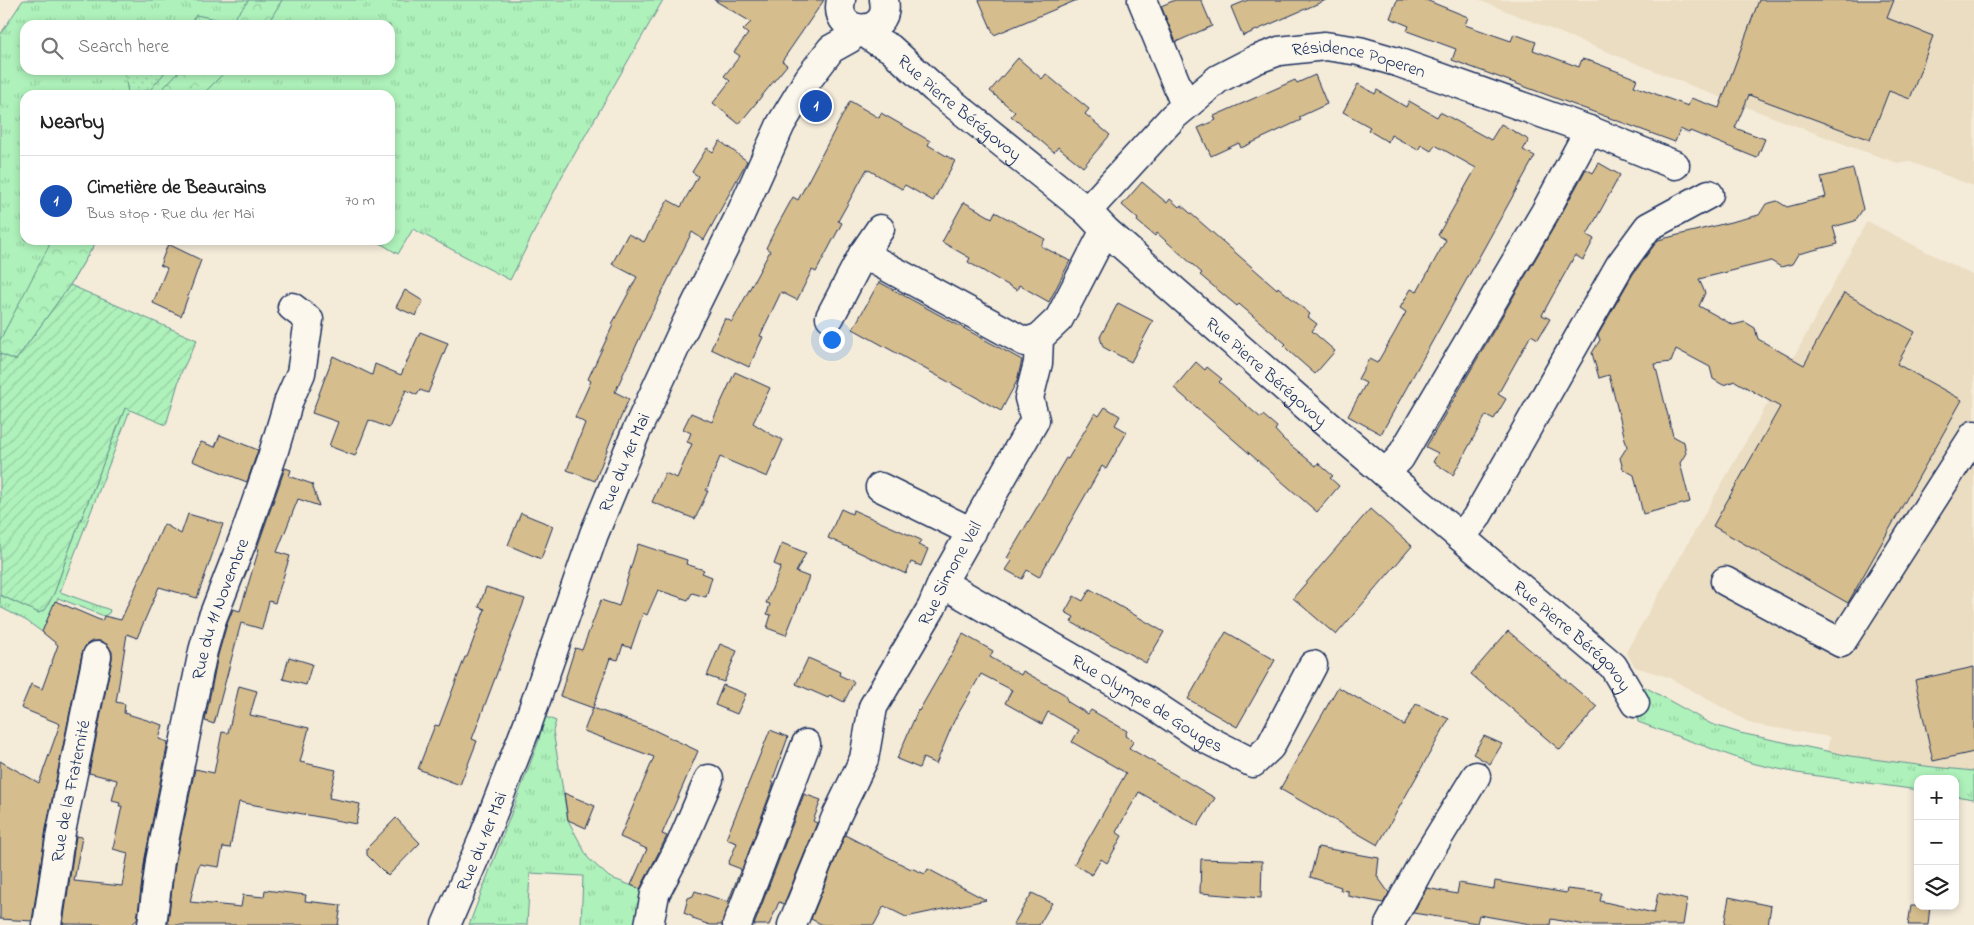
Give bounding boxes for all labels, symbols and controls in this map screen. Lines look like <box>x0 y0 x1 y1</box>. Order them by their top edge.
search box <box>20 20 395 75</box>
icon: search <box>38 34 66 62</box>
text: Search here <box>78 34 169 61</box>
street label: Résidence Poperen <box>1291 35 1429 86</box>
street label: Rue Pierre Bérégovoy <box>890 50 1026 169</box>
pin: 1 <box>800 87 832 125</box>
text: Nearby <box>40 108 104 138</box>
text: Cimetière de Beaurains <box>87 175 267 202</box>
text: 1 <box>53 189 59 213</box>
text: 70 m <box>345 189 375 213</box>
text: Bus stop · Rue du 1er Mai <box>87 202 255 226</box>
street label: Rue Pierre Bérégovoy <box>1198 312 1332 434</box>
your location <box>819 327 845 353</box>
street label: Rue du 1er Mai <box>593 409 658 517</box>
street label: Rue Simone Veil <box>913 517 990 631</box>
street label: Rue du 11 Novembre <box>186 534 258 682</box>
street label: Rue Pierre Bérégovoy <box>1506 576 1637 698</box>
street label: Rue Olympe de Gouges <box>1066 649 1227 760</box>
street label: Rue de la Fraternité <box>46 717 99 864</box>
map controls <box>1914 775 1959 910</box>
button: + <box>1914 775 1959 820</box>
street label: Rue du 1er Mai <box>451 788 515 896</box>
button: − <box>1914 820 1959 865</box>
button: layers <box>1914 865 1959 910</box>

